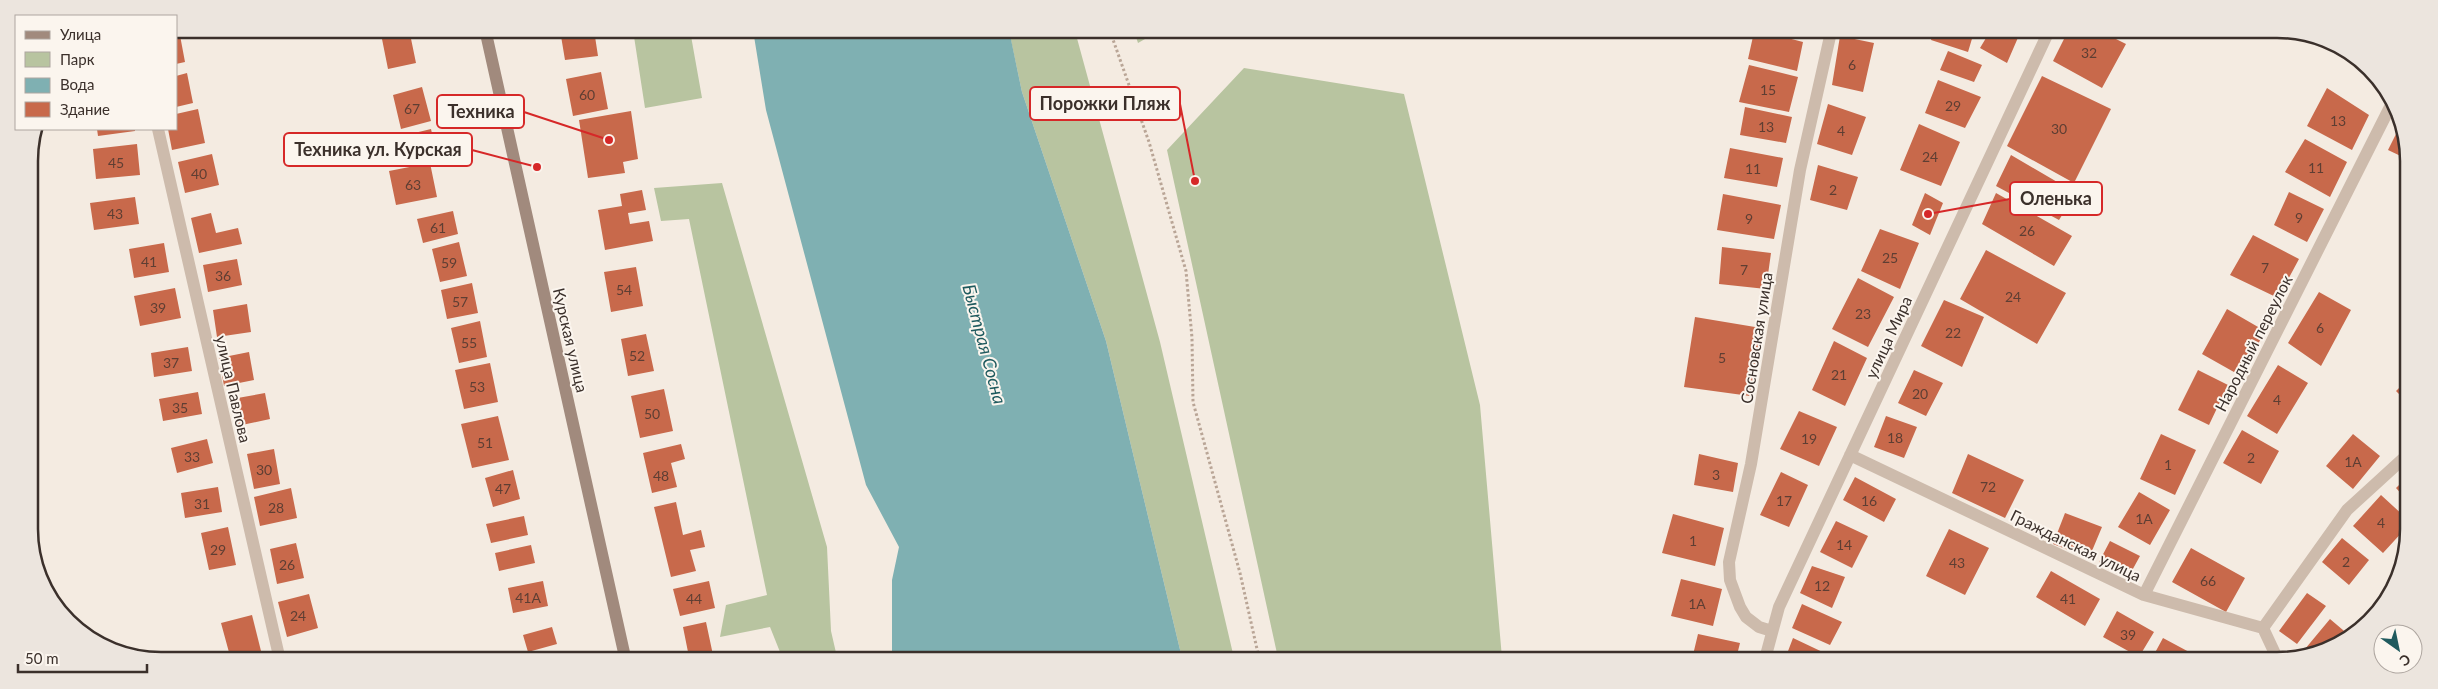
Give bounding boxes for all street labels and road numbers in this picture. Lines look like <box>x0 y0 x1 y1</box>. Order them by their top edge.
street label: Сосновская улица <box>1736 271 1776 405</box>
street label: Народный переулок <box>2210 271 2296 414</box>
street label: Курская улица <box>550 286 592 394</box>
street label: улица Мира <box>1861 293 1915 381</box>
street label: улица Павлова <box>212 333 256 445</box>
street label: Гражданская улица <box>2008 505 2144 585</box>

